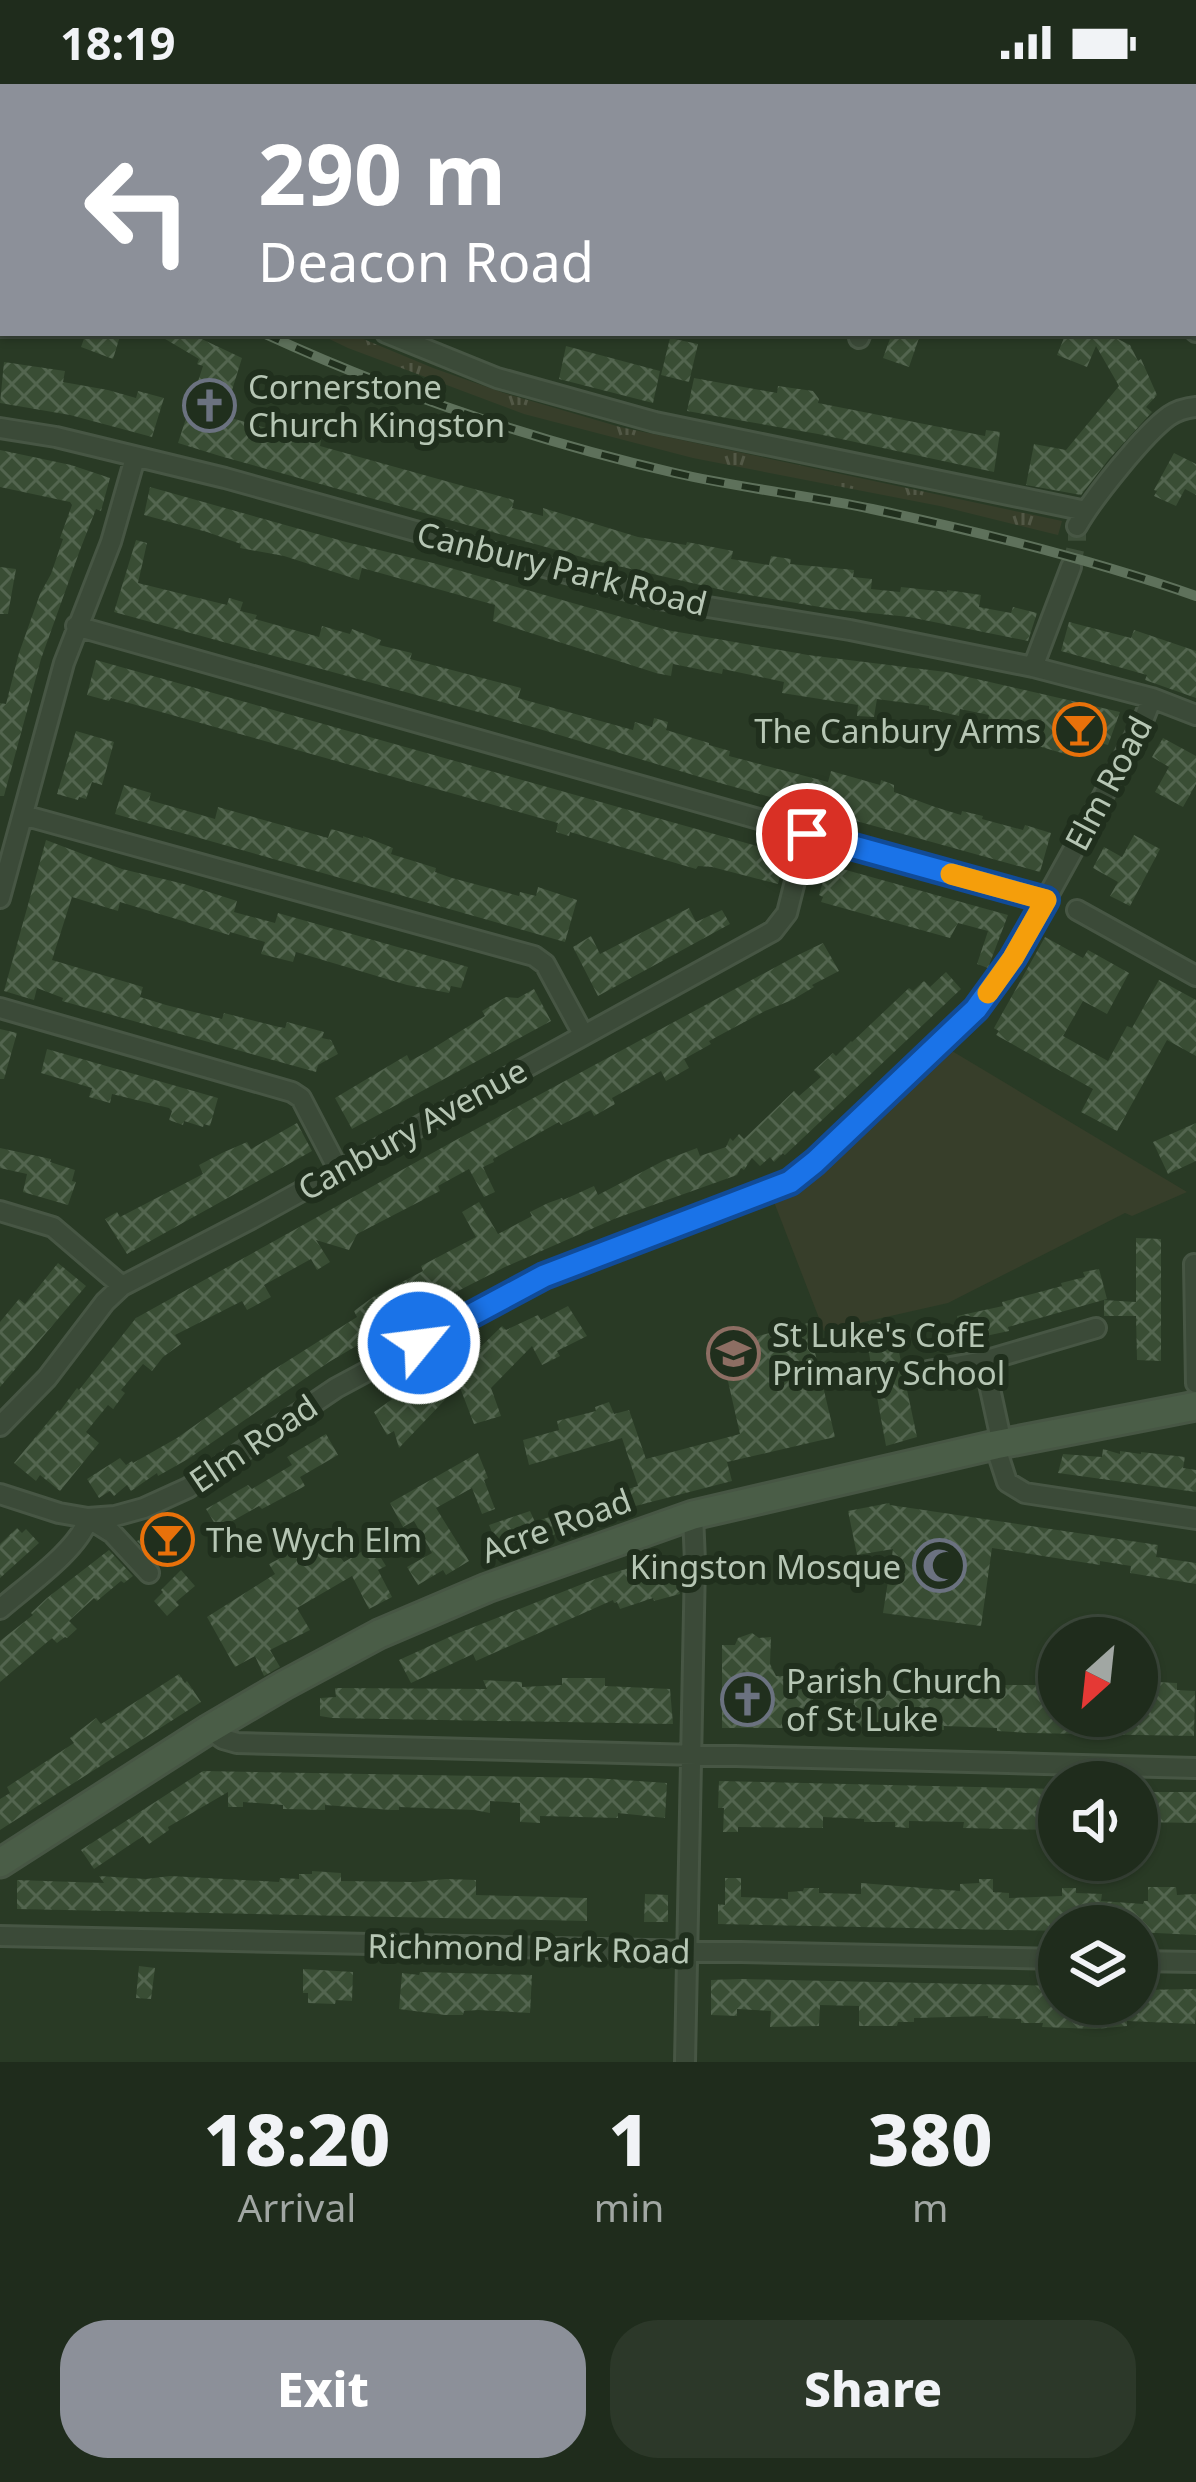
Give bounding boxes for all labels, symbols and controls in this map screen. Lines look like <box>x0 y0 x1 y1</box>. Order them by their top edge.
text: 18:19 <box>60 12 176 73</box>
text: 290 m <box>258 115 506 230</box>
icon: left <box>60 132 216 288</box>
text: Deacon Road <box>258 224 594 298</box>
place label: Cornerstone Church Kingston <box>248 364 505 447</box>
church icon: Cornerstone Church Kingston <box>181 377 237 433</box>
street label: Canbury Park Road <box>412 510 712 626</box>
bar icon: The Canbury Arms <box>1052 702 1108 758</box>
place label: The Canbury Arms <box>754 708 1041 753</box>
street label: Elm Road <box>1054 708 1162 858</box>
pin <box>756 783 858 885</box>
icon: arrive <box>774 801 840 867</box>
street label: Canbury Avenue <box>289 1047 535 1211</box>
position arrow <box>356 1280 482 1406</box>
place label: St Luke's CofE Primary School <box>772 1312 1005 1395</box>
school or university icon: St Luke's CofE Primary School <box>705 1325 761 1381</box>
street label: Elm Road <box>180 1384 326 1502</box>
street label: Acre Road <box>475 1477 637 1573</box>
bar icon: The Wych Elm <box>139 1511 195 1567</box>
place label: The Wych Elm <box>206 1517 422 1562</box>
mosque icon: Kingston Mosque <box>912 1538 968 1594</box>
place label: Kingston Mosque <box>630 1544 901 1589</box>
north arrow <box>1038 1617 1158 1737</box>
map controls <box>1038 1617 1158 2025</box>
place label: Parish Church of St Luke <box>786 1658 1002 1741</box>
church icon: Parish Church of St Luke <box>719 1671 775 1727</box>
button: sound <box>1038 1761 1158 1881</box>
button: layers <box>1038 1905 1158 2025</box>
street label: Richmond Park Road <box>367 1923 691 1973</box>
text: 18:20 <box>203 2089 390 2187</box>
text: 1 <box>608 2089 650 2187</box>
text: 380 <box>868 2089 993 2187</box>
text: Arrival <box>237 2180 356 2233</box>
text: min <box>594 2180 664 2233</box>
text: m <box>912 2180 948 2233</box>
button: Exit <box>60 2320 586 2458</box>
button: Share <box>610 2320 1136 2458</box>

